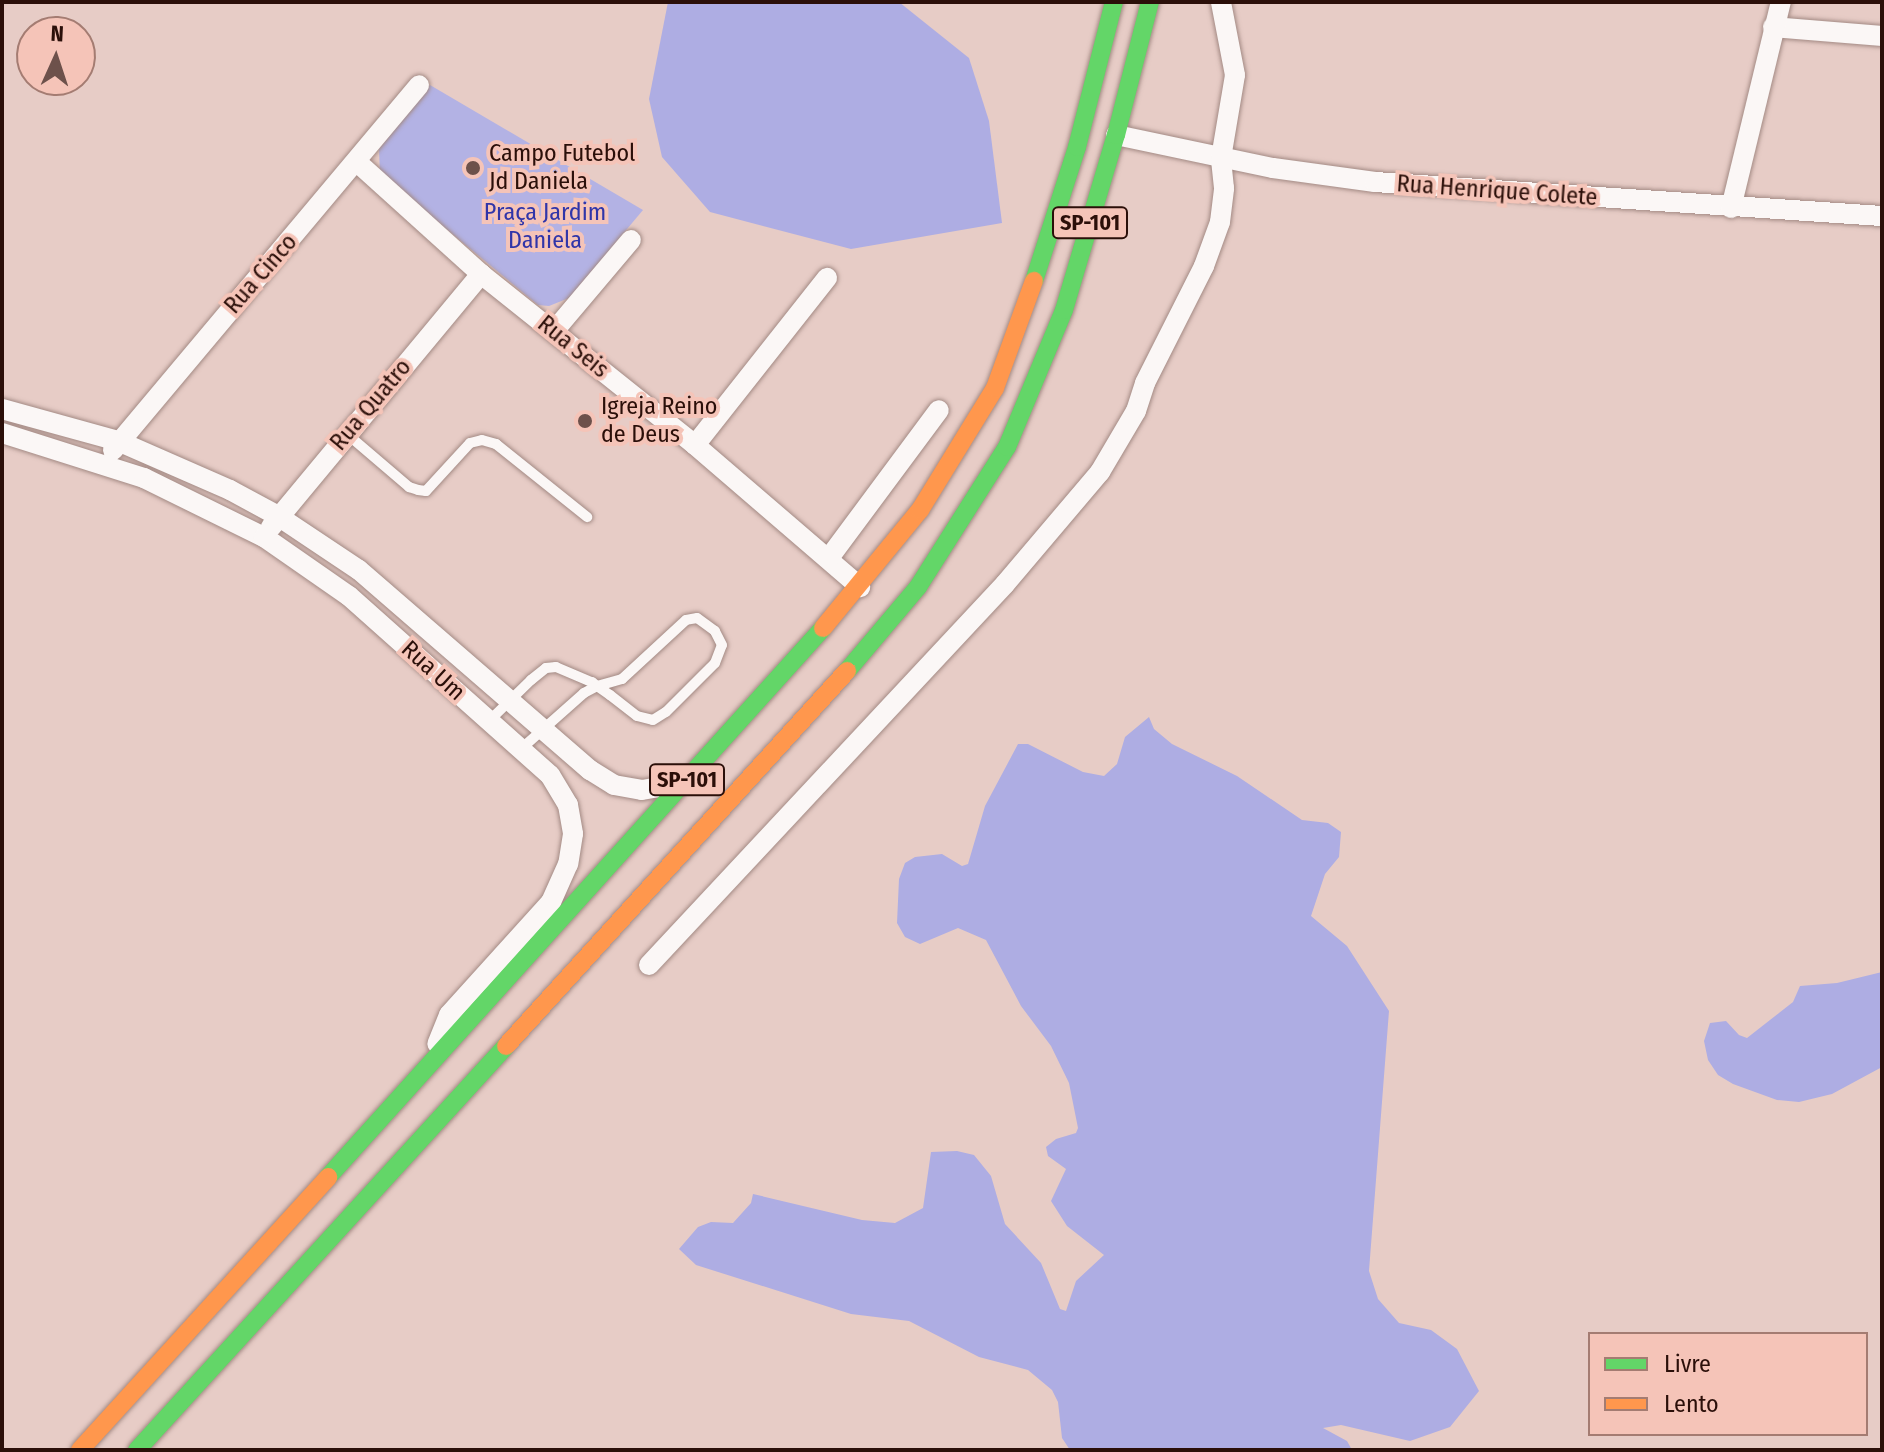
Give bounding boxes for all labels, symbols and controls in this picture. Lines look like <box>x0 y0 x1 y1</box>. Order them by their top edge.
north arrow <box>16 16 96 96</box>
text: N <box>50 20 64 47</box>
place label: Campo Futebol Jd Daniela <box>489 140 635 196</box>
marker: Campo Futebol Jd Daniela <box>464 159 482 177</box>
street label: Rua Henrique Colete <box>1396 170 1598 212</box>
park label: Praça Jardim Daniela <box>484 199 606 255</box>
road number: SP-101 <box>1052 205 1128 241</box>
street label: Rua Cinco <box>219 228 303 320</box>
street label: Rua Seis <box>532 310 614 384</box>
street label: Rua Quatro <box>324 353 418 457</box>
place label: Igreja Reino de Deus <box>601 393 717 449</box>
marker: Igreja Reino de Deus <box>576 412 594 430</box>
street label: Rua Um <box>395 635 471 707</box>
road number: SP-101 <box>649 762 725 798</box>
legend <box>1588 1332 1868 1436</box>
text: Livre <box>1664 1350 1711 1378</box>
text: Lento <box>1664 1390 1719 1418</box>

